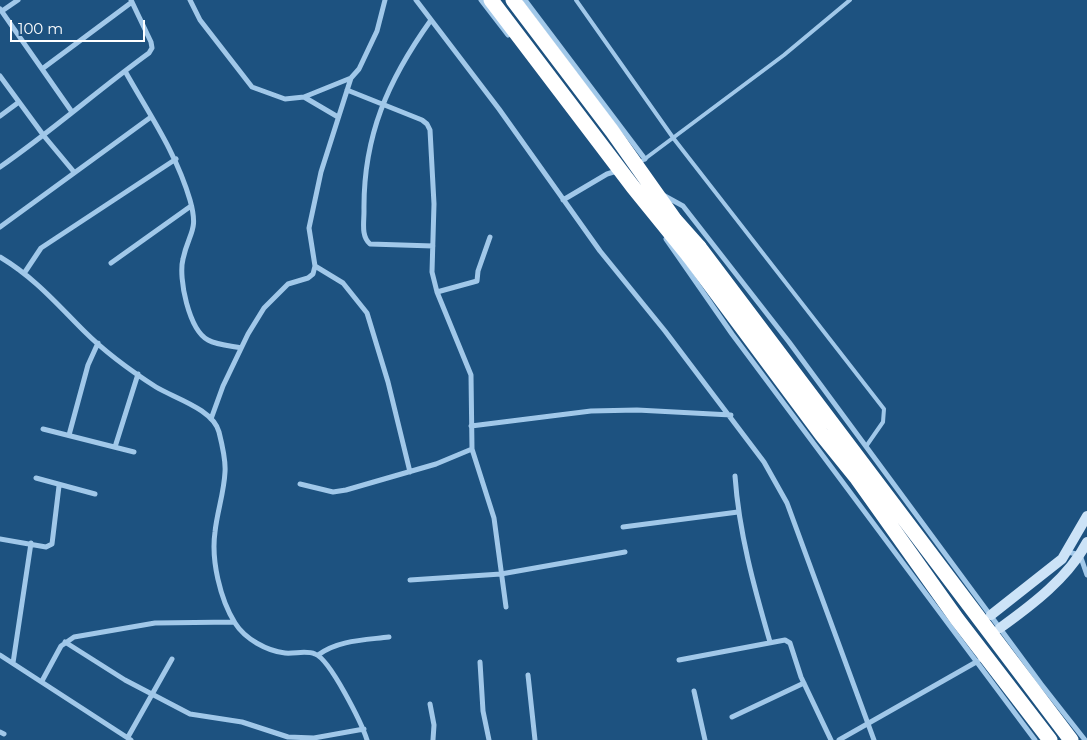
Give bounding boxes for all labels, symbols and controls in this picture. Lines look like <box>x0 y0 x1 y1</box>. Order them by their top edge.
scale bar <box>12 10 148 42</box>
text: 100 m <box>18 19 63 38</box>

